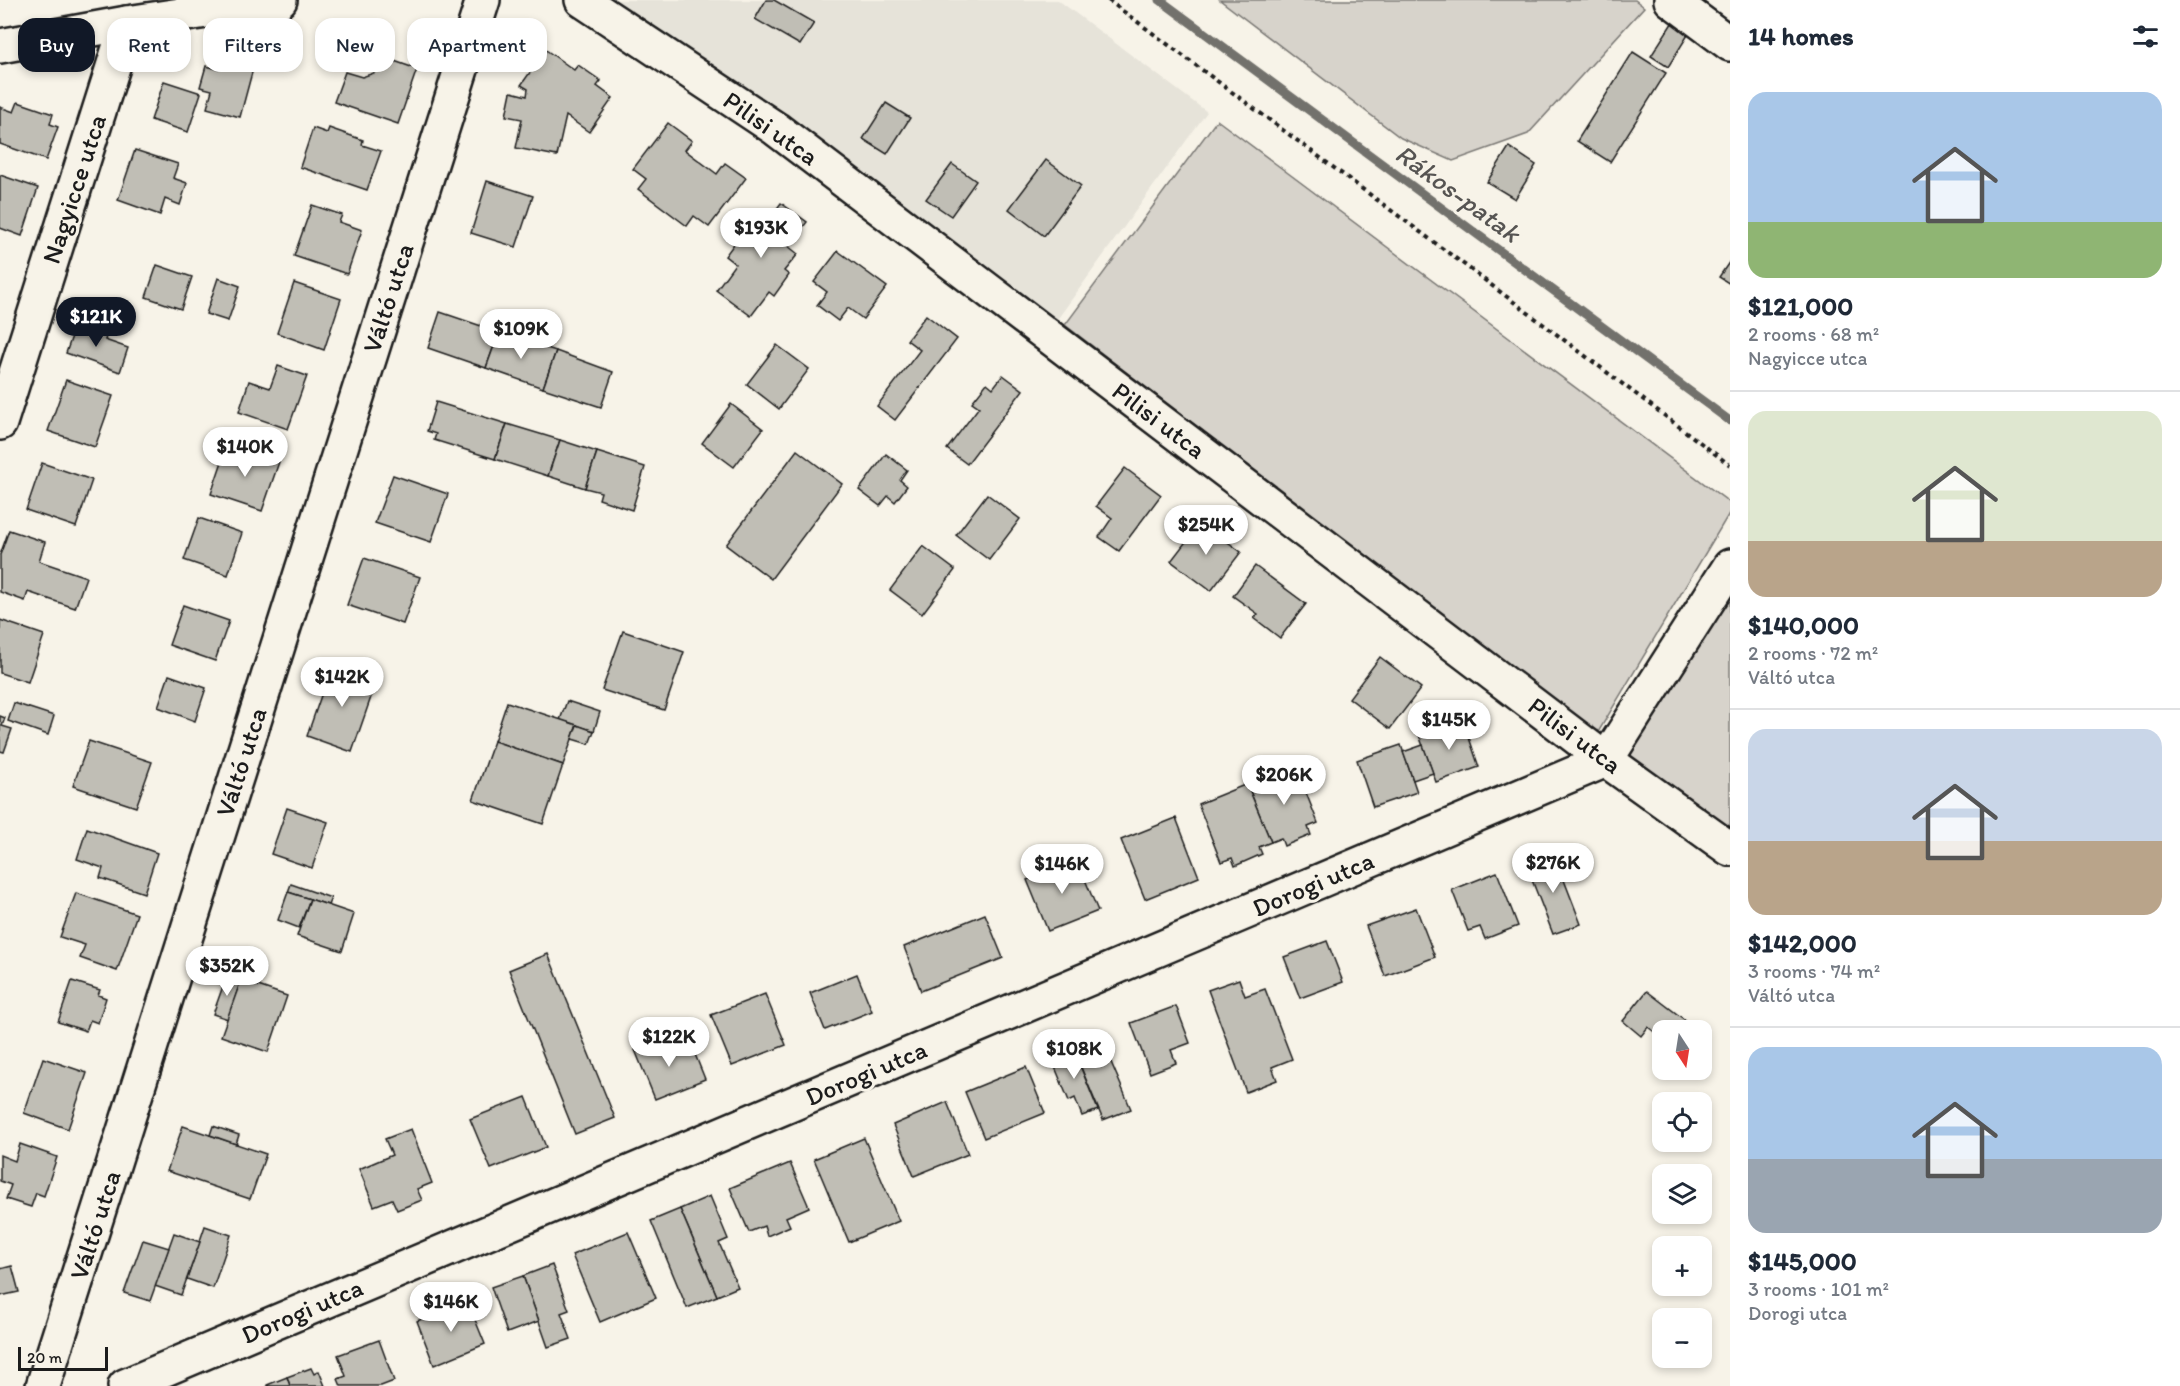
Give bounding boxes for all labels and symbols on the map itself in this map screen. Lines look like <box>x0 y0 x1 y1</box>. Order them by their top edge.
street label: Pilisi utca <box>717 84 825 172</box>
street label: Nagyicce utca <box>35 110 113 268</box>
water label: Rákos-patak <box>1389 137 1529 251</box>
pin: $193K <box>719 208 803 259</box>
street label: Váltó utca <box>355 239 421 357</box>
pin: $121K <box>54 297 138 348</box>
pin: $109K <box>479 309 563 360</box>
street label: Pilisi utca <box>1106 375 1212 466</box>
pin: $140K <box>203 427 287 478</box>
pin: $254K <box>1164 505 1248 556</box>
pin: $142K <box>300 657 384 708</box>
street label: Pilisi utca <box>1522 690 1628 781</box>
pin: $145K <box>1407 700 1491 751</box>
street label: Váltó utca <box>208 703 274 821</box>
pin: $206K <box>1242 755 1326 806</box>
pin: $276K <box>1511 843 1595 894</box>
pin: $146K <box>1020 844 1104 895</box>
street label: Dorogi utca <box>1247 844 1379 924</box>
pin: $352K <box>185 946 269 997</box>
pin: $122K <box>627 1017 711 1068</box>
north arrow <box>1652 1020 1712 1080</box>
pin: $108K <box>1032 1029 1116 1080</box>
street label: Dorogi utca <box>800 1033 932 1113</box>
street label: Váltó utca <box>62 1166 128 1284</box>
street label: Dorogi utca <box>236 1271 368 1351</box>
pin: $146K <box>409 1282 493 1333</box>
scale bar <box>18 1344 108 1372</box>

